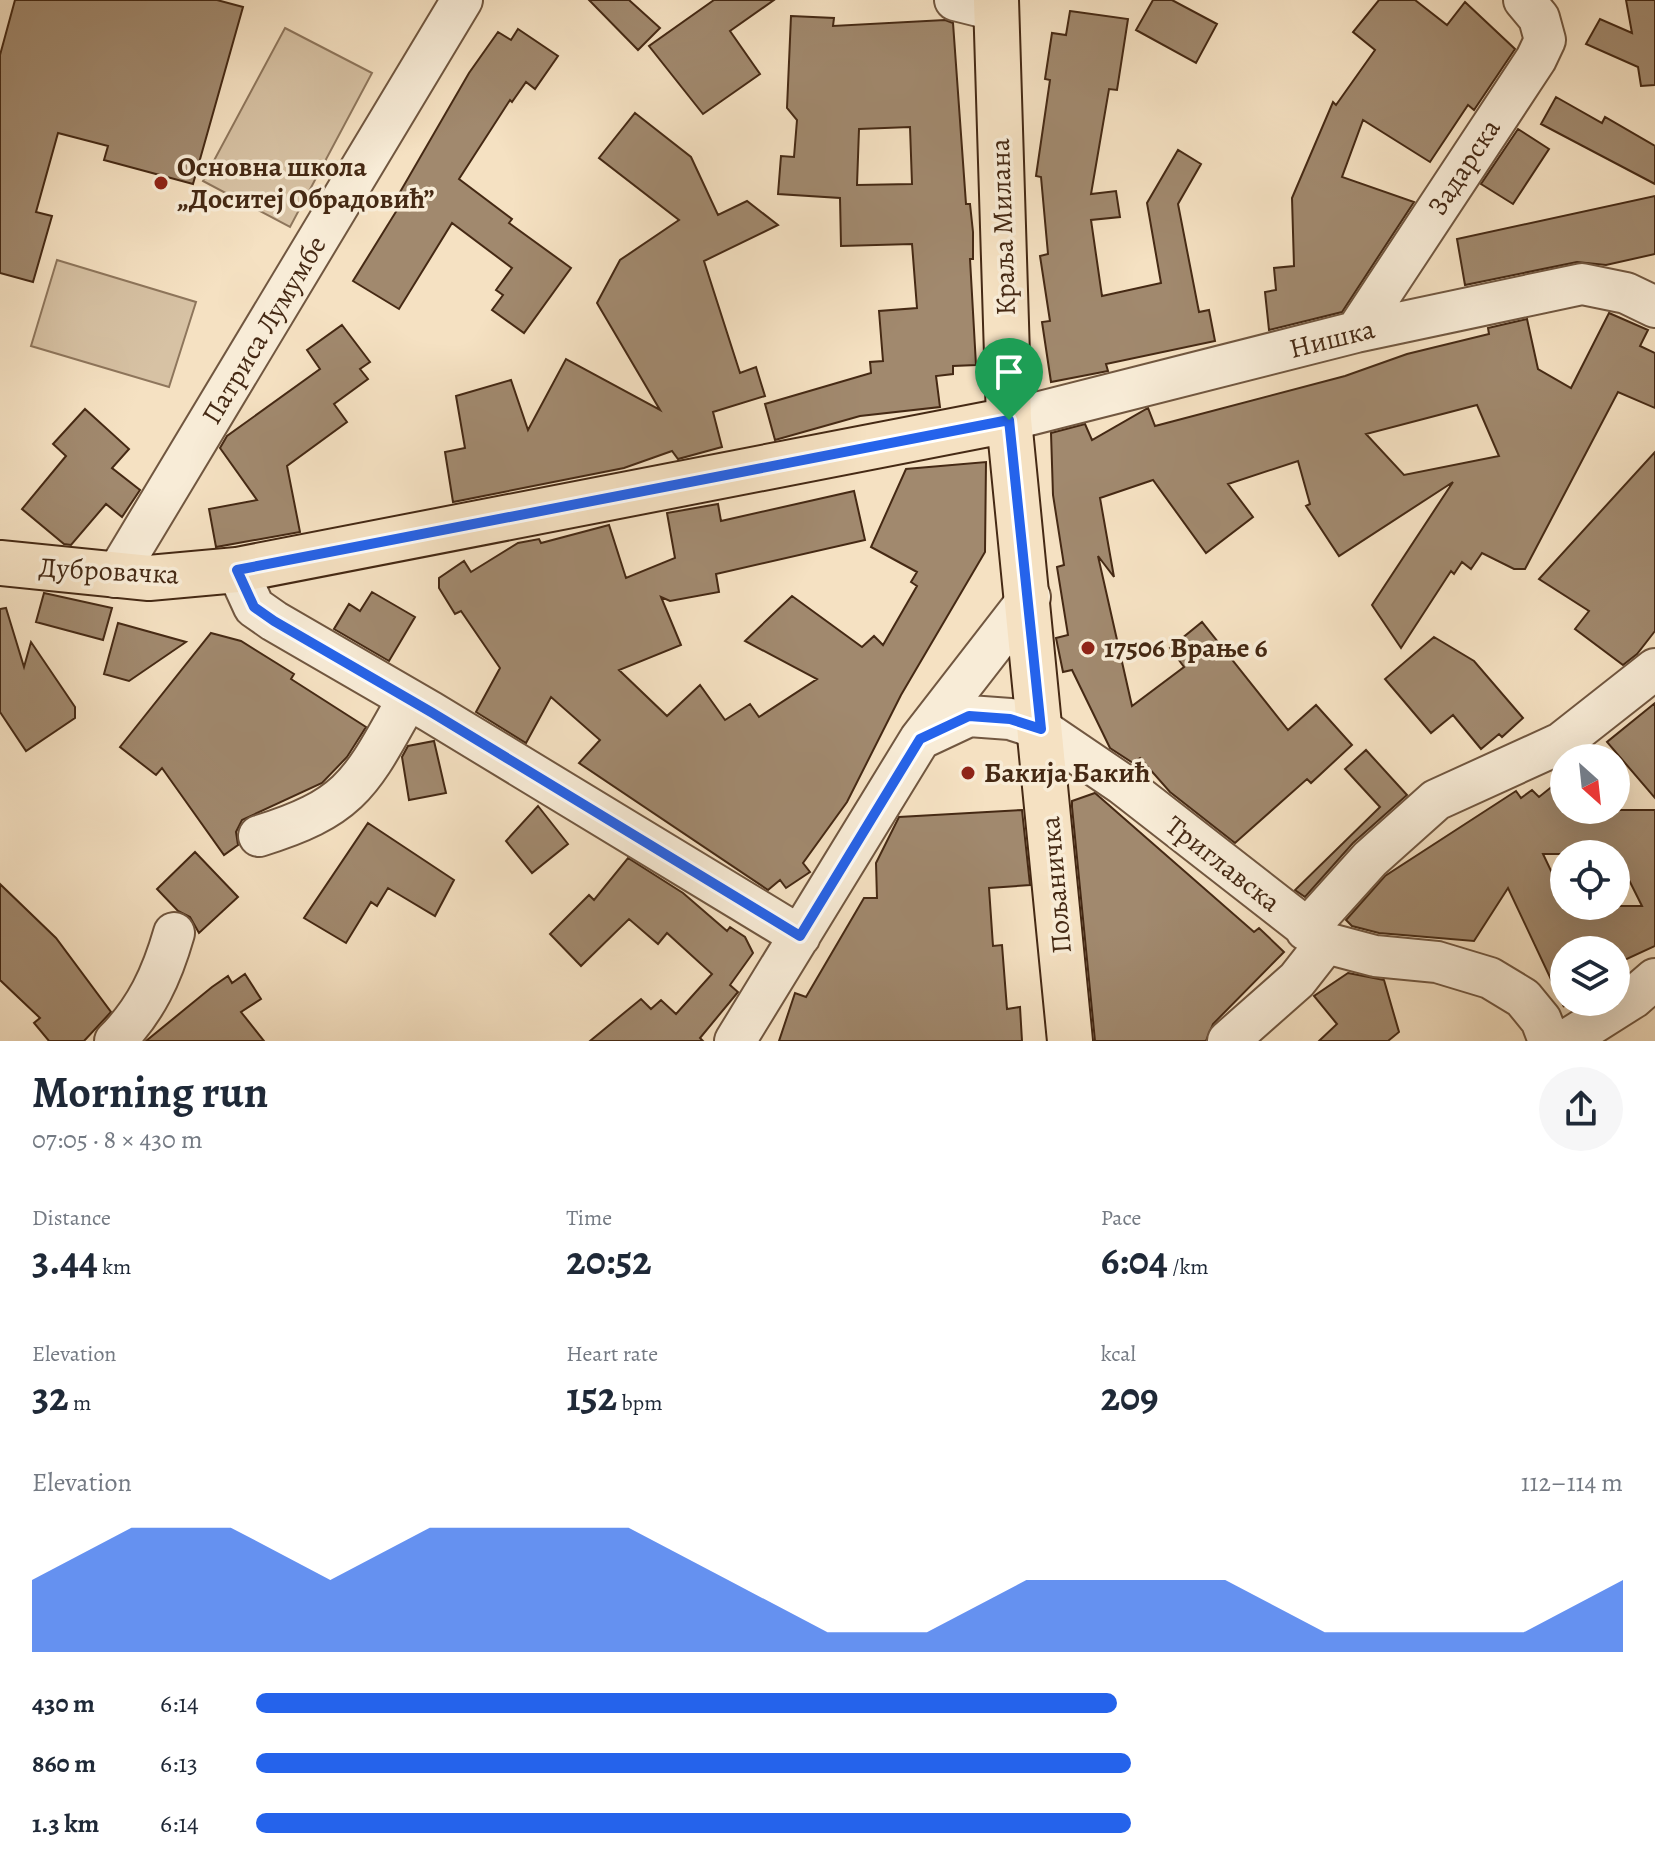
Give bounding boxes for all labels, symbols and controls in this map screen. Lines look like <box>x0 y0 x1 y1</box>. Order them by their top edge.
street label: Задарска <box>1419 111 1509 223</box>
street label: Краља Милана <box>981 138 1025 316</box>
place label: Основна школа „Доситеј Обрадовић” <box>177 148 435 218</box>
marker: Основна школа „Доситеј Обрадовић” <box>152 174 170 192</box>
street label: Патриса Лумумбе <box>193 229 335 431</box>
street label: Нишка <box>1285 310 1379 368</box>
pin <box>975 338 1043 420</box>
icon: arrive <box>987 350 1031 394</box>
street label: Дубровачка <box>38 548 180 594</box>
place label: 17506 Врање 6 <box>1104 629 1267 667</box>
marker: 17506 Врање 6 <box>1079 639 1097 657</box>
north arrow <box>1550 744 1630 824</box>
map controls <box>1550 744 1630 1016</box>
place label: Бакија Бакић <box>984 754 1150 792</box>
marker: Бакија Бакић <box>959 764 977 782</box>
street label: Триглавска <box>1158 807 1289 921</box>
street label: Пољаничка <box>1031 815 1081 955</box>
button: locate <box>1550 840 1630 920</box>
button: layers <box>1550 936 1630 1016</box>
text: Morning run <box>32 1062 268 1122</box>
button: share <box>1539 1067 1623 1151</box>
text: 07:05 · 8 × 430 m <box>32 1122 203 1157</box>
text: Distance <box>32 1203 111 1233</box>
text: Time <box>566 1203 612 1233</box>
text: Pace <box>1101 1203 1141 1233</box>
text: 3.44 <box>32 1233 98 1288</box>
text: 20:52 <box>566 1233 652 1288</box>
text: 6:04 <box>1101 1233 1168 1288</box>
text: km <box>98 1252 131 1282</box>
text: /km <box>1168 1252 1209 1282</box>
text: Elevation <box>32 1339 116 1369</box>
text: Heart rate <box>566 1339 658 1369</box>
text: kcal <box>1101 1339 1136 1369</box>
text: 32 <box>32 1369 69 1424</box>
text: 152 <box>566 1369 617 1424</box>
text: 209 <box>1101 1369 1159 1424</box>
text: m <box>69 1388 91 1418</box>
text: bpm <box>617 1388 663 1418</box>
text: Elevation <box>32 1465 132 1500</box>
text: 112–114 m <box>1521 1465 1623 1500</box>
text: 430 m <box>32 1686 95 1721</box>
text: 6:14 <box>160 1686 199 1721</box>
text: 860 m <box>32 1746 96 1781</box>
text: 6:13 <box>160 1746 198 1781</box>
text: 1.3 km <box>32 1806 99 1841</box>
text: 6:14 <box>160 1806 199 1841</box>

